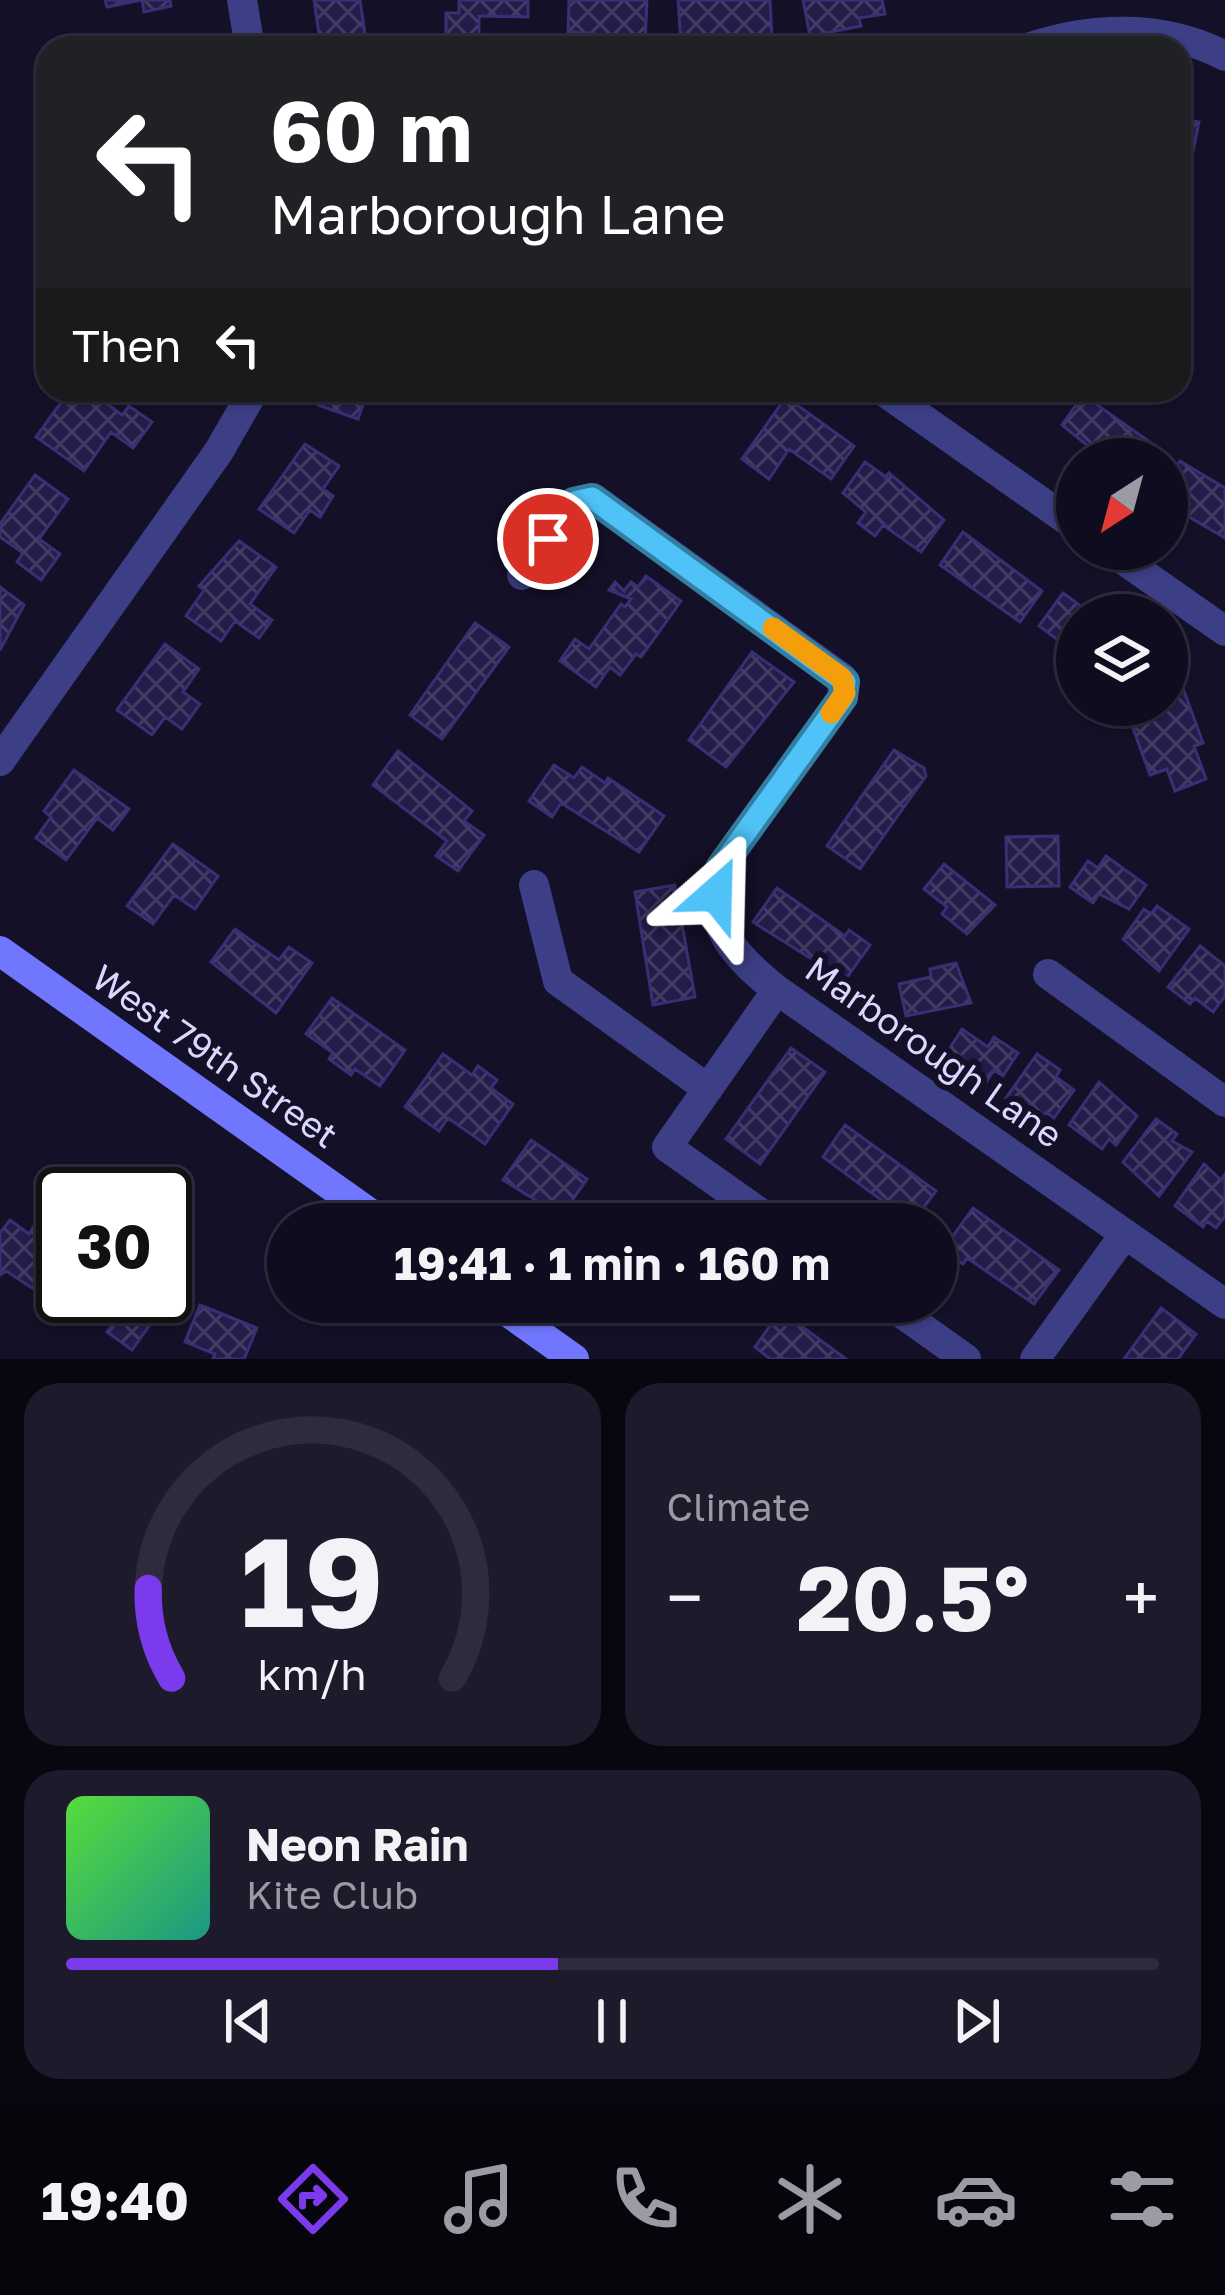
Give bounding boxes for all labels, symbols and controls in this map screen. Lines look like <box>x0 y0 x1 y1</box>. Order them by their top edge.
text: 60 m <box>270 80 472 180</box>
icon: left <box>72 84 228 240</box>
text: Marborough Lane <box>270 181 726 246</box>
icon: left <box>205 312 271 378</box>
text: Then <box>72 318 181 372</box>
north arrow <box>1056 438 1188 570</box>
map controls <box>1056 438 1188 726</box>
pin <box>497 488 599 590</box>
icon: arrive <box>515 506 581 572</box>
button: layers <box>1056 594 1188 726</box>
position arrow <box>653 831 779 957</box>
street label: Marborough Lane <box>798 947 1071 1156</box>
street label: West 79th Street <box>84 955 346 1156</box>
speed limit sign: 30 <box>36 1167 192 1323</box>
text: 19:41 · 1 min · 160 m <box>394 1236 830 1290</box>
text: Climate <box>667 1483 810 1530</box>
text: 19 <box>240 1505 384 1654</box>
text: 20.5° <box>797 1543 1029 1651</box>
text: − <box>667 1557 703 1637</box>
text: + <box>1123 1557 1159 1637</box>
text: km/h <box>258 1647 367 1698</box>
text: Neon Rain <box>246 1817 469 1871</box>
text: Kite Club <box>246 1871 418 1918</box>
icon: previous <box>215 1988 281 2054</box>
icon: pause <box>579 1988 645 2054</box>
icon: next <box>944 1988 1010 2054</box>
icon: directions <box>271 2157 355 2241</box>
icon: music <box>437 2157 521 2241</box>
icon: phone <box>603 2157 687 2241</box>
icon: climate <box>768 2157 852 2241</box>
icon: car <box>934 2157 1018 2241</box>
icon: filters <box>1100 2157 1184 2241</box>
text: 19:40 <box>41 2167 189 2232</box>

